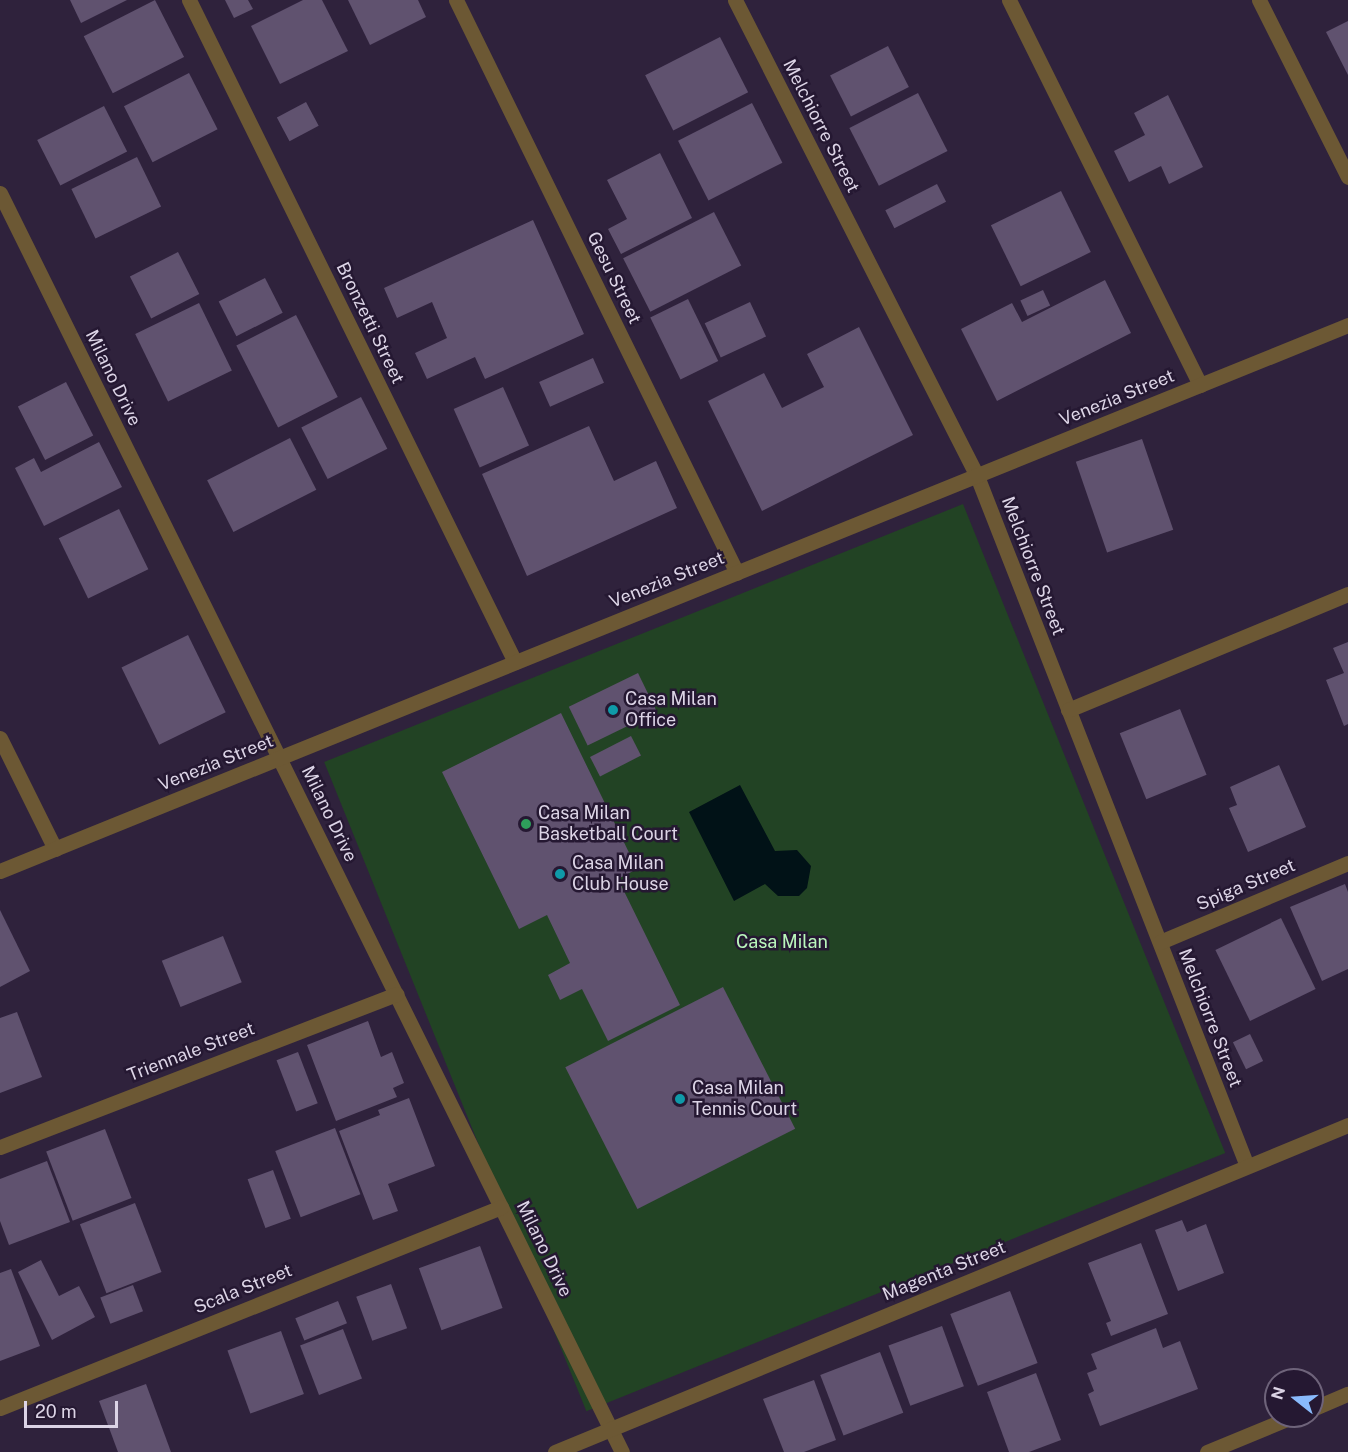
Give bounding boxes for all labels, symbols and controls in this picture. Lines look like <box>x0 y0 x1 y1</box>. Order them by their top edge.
street label: Melchiorre Street <box>778 56 864 196</box>
street label: Gesu Street <box>582 228 646 328</box>
street label: Bronzetti Street <box>331 259 409 387</box>
street label: Milano Drive <box>81 327 145 429</box>
street label: Venezia Street <box>1056 365 1178 431</box>
street label: Melchiorre Street <box>997 494 1069 638</box>
street label: Venezia Street <box>606 547 728 613</box>
place label: Casa Milan Office <box>625 689 717 732</box>
marker: Casa Milan Office <box>606 703 620 717</box>
street label: Venezia Street <box>155 730 277 796</box>
street label: Milano Drive <box>297 763 361 865</box>
place label: Casa Milan Basketball Court <box>538 803 678 846</box>
marker: Casa Milan Basketball Court <box>519 817 533 831</box>
place label: Casa Milan Club House <box>572 853 669 896</box>
street label: Spiga Street <box>1193 855 1299 915</box>
marker: Casa Milan Club House <box>553 867 567 881</box>
park label: Casa Milan <box>736 931 828 953</box>
street label: Melchiorre Street <box>1174 946 1246 1090</box>
street label: Triennale Street <box>124 1018 258 1086</box>
place label: Casa Milan Tennis Court <box>692 1078 797 1120</box>
marker: Casa Milan Tennis Court <box>673 1092 687 1106</box>
street label: Milano Drive <box>512 1198 576 1300</box>
street label: Magenta Street <box>879 1236 1009 1306</box>
street label: Scala Street <box>191 1260 295 1318</box>
north arrow <box>1264 1368 1324 1428</box>
text: N <box>1267 1384 1289 1402</box>
scale bar <box>27 1389 122 1427</box>
text: 20 m <box>35 1401 77 1422</box>

